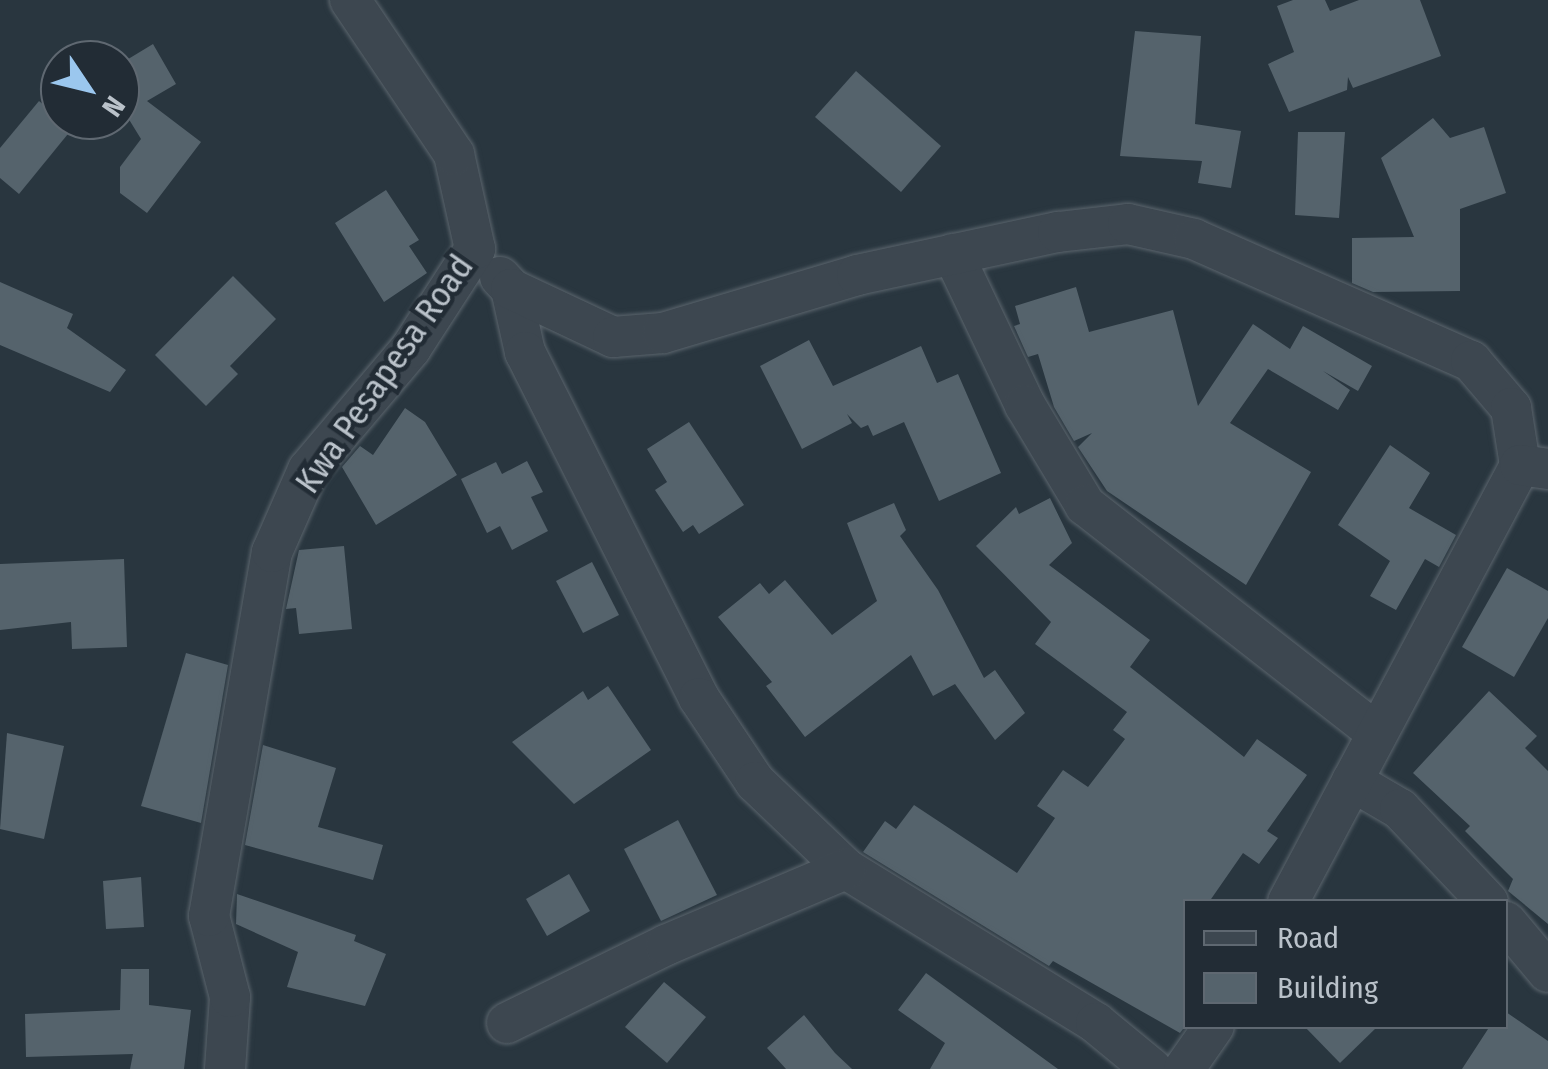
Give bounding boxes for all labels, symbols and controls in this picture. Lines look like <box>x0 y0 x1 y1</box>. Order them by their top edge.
north arrow <box>40 40 140 140</box>
text: N <box>95 90 132 123</box>
street label: Kwa Pesapesa Road <box>286 247 482 501</box>
legend <box>1183 899 1508 1029</box>
text: Road <box>1277 920 1339 956</box>
text: Building <box>1277 970 1378 1006</box>

